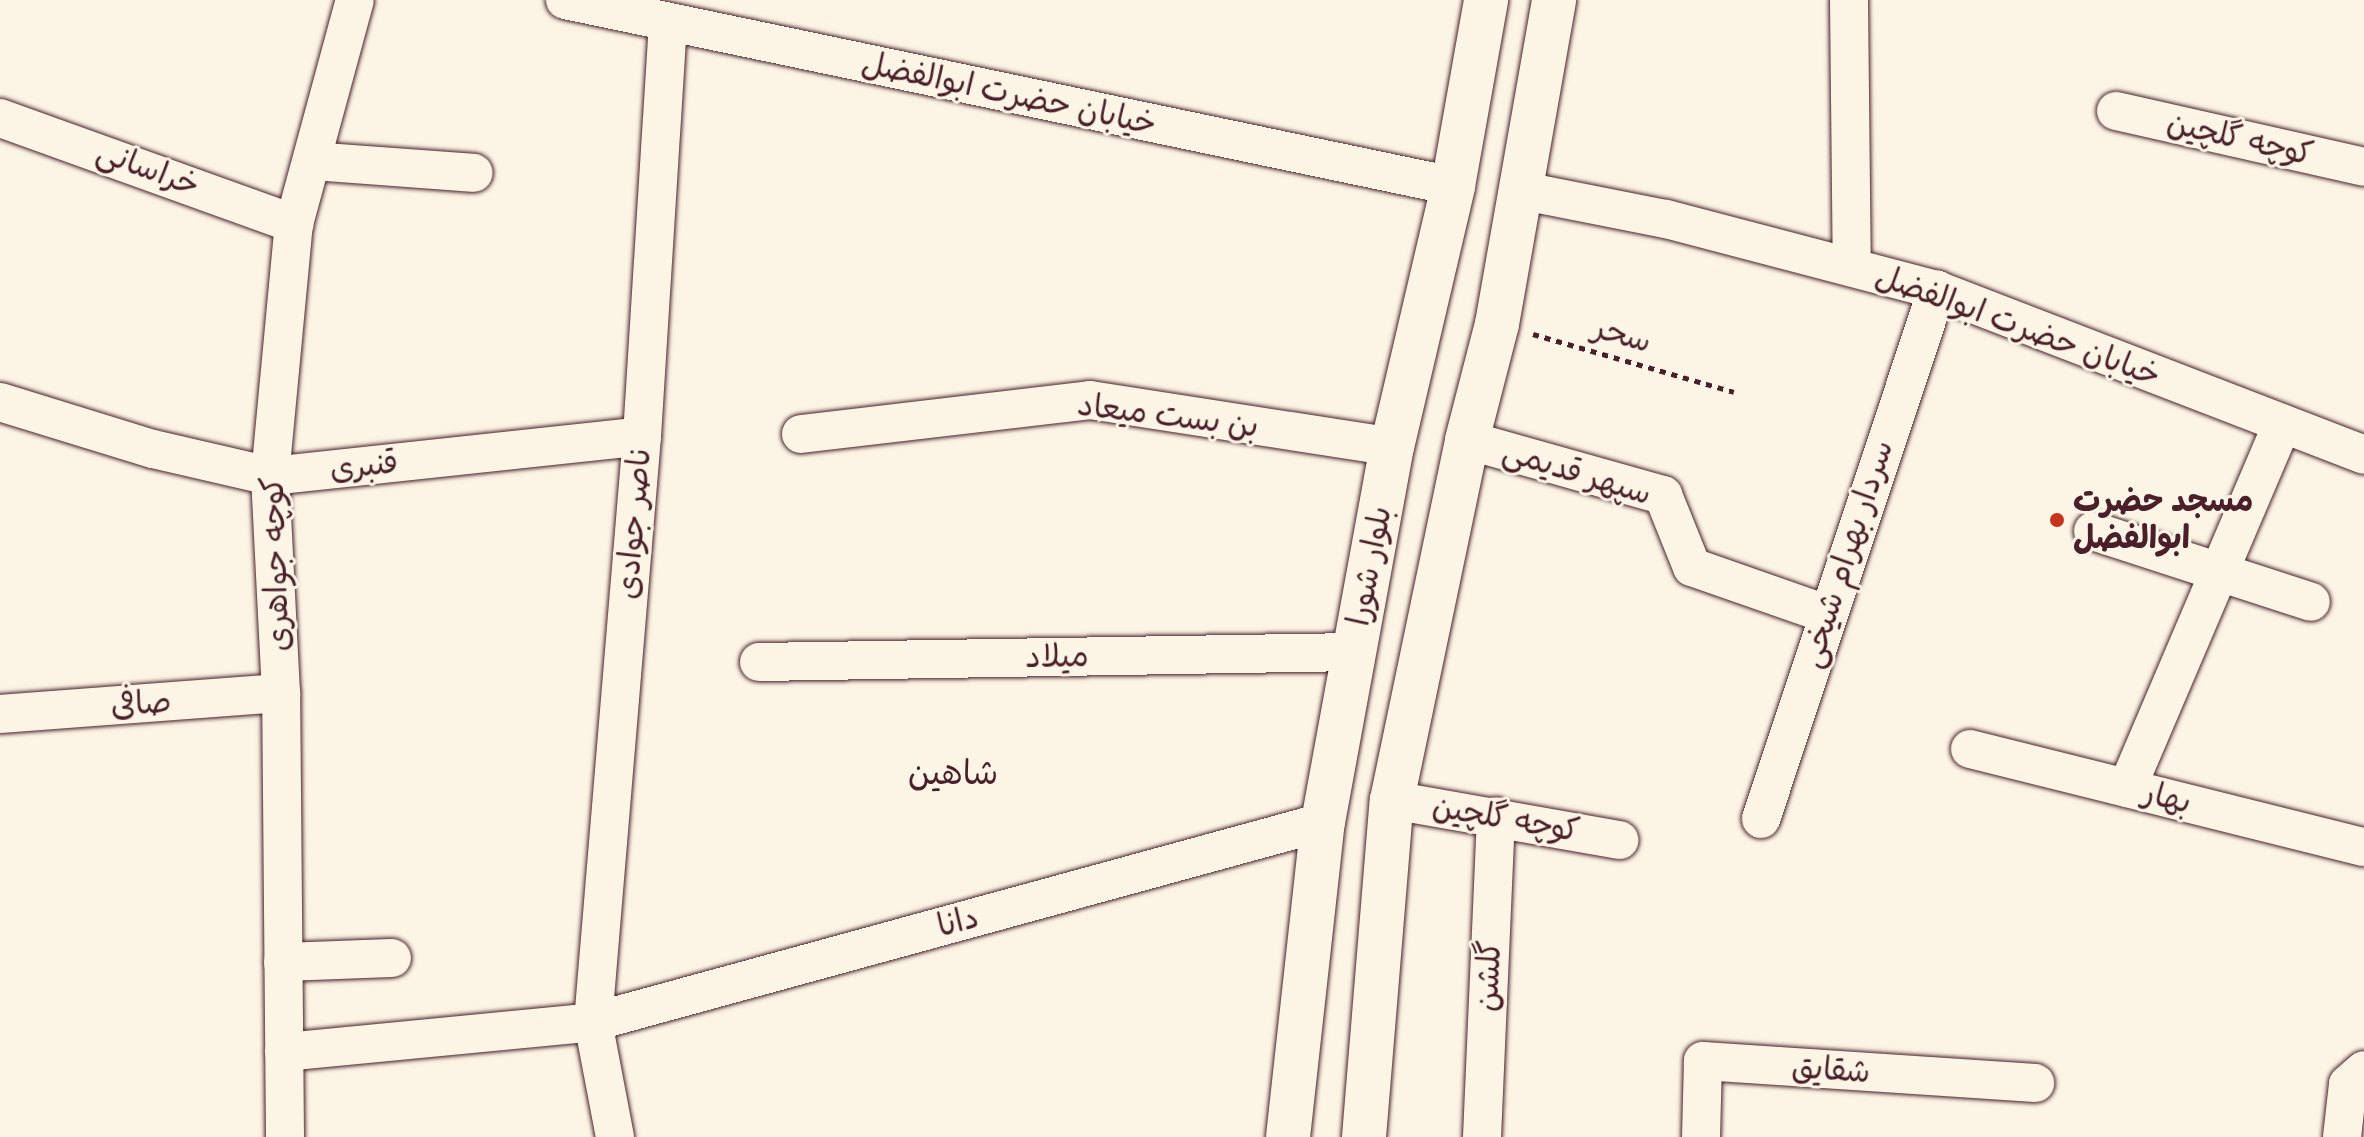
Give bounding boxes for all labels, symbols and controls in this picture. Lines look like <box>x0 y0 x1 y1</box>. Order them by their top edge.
street label: خیابان حضرت ابوالفضل <box>858 44 1160 144</box>
street label: کوچه گلچین <box>2163 104 2317 174</box>
street label: خراسانی <box>91 133 205 205</box>
street label: خیابان حضرت ابوالفضل <box>1870 257 2166 395</box>
street label: سحر <box>1588 308 1656 362</box>
street label: بن بست میعاد <box>1075 386 1261 446</box>
street label: سپهر قدیمی <box>1498 432 1656 514</box>
street label: سردار بهرام شیخی <box>1792 435 1902 673</box>
street label: قنبری <box>328 443 400 489</box>
street label: ناصر جوادی <box>608 445 660 601</box>
street label: کوچه جواهری <box>254 476 298 652</box>
place label: مسجد حضرت ابوالفضل <box>2073 483 2253 558</box>
street label: بلوار شورا <box>1340 503 1400 629</box>
marker: مسجد حضرت ابوالفضل <box>2048 511 2066 529</box>
street label: میلاد <box>1025 637 1089 677</box>
street label: صافی <box>109 683 173 725</box>
district label: شاهین <box>908 753 998 793</box>
street label: بهار <box>2139 773 2195 823</box>
street label: کوچه گلچین <box>1429 787 1583 851</box>
street label: دانا <box>933 898 983 946</box>
street label: گلشن <box>1468 939 1510 1013</box>
street label: شقایق <box>1790 1048 1872 1092</box>

